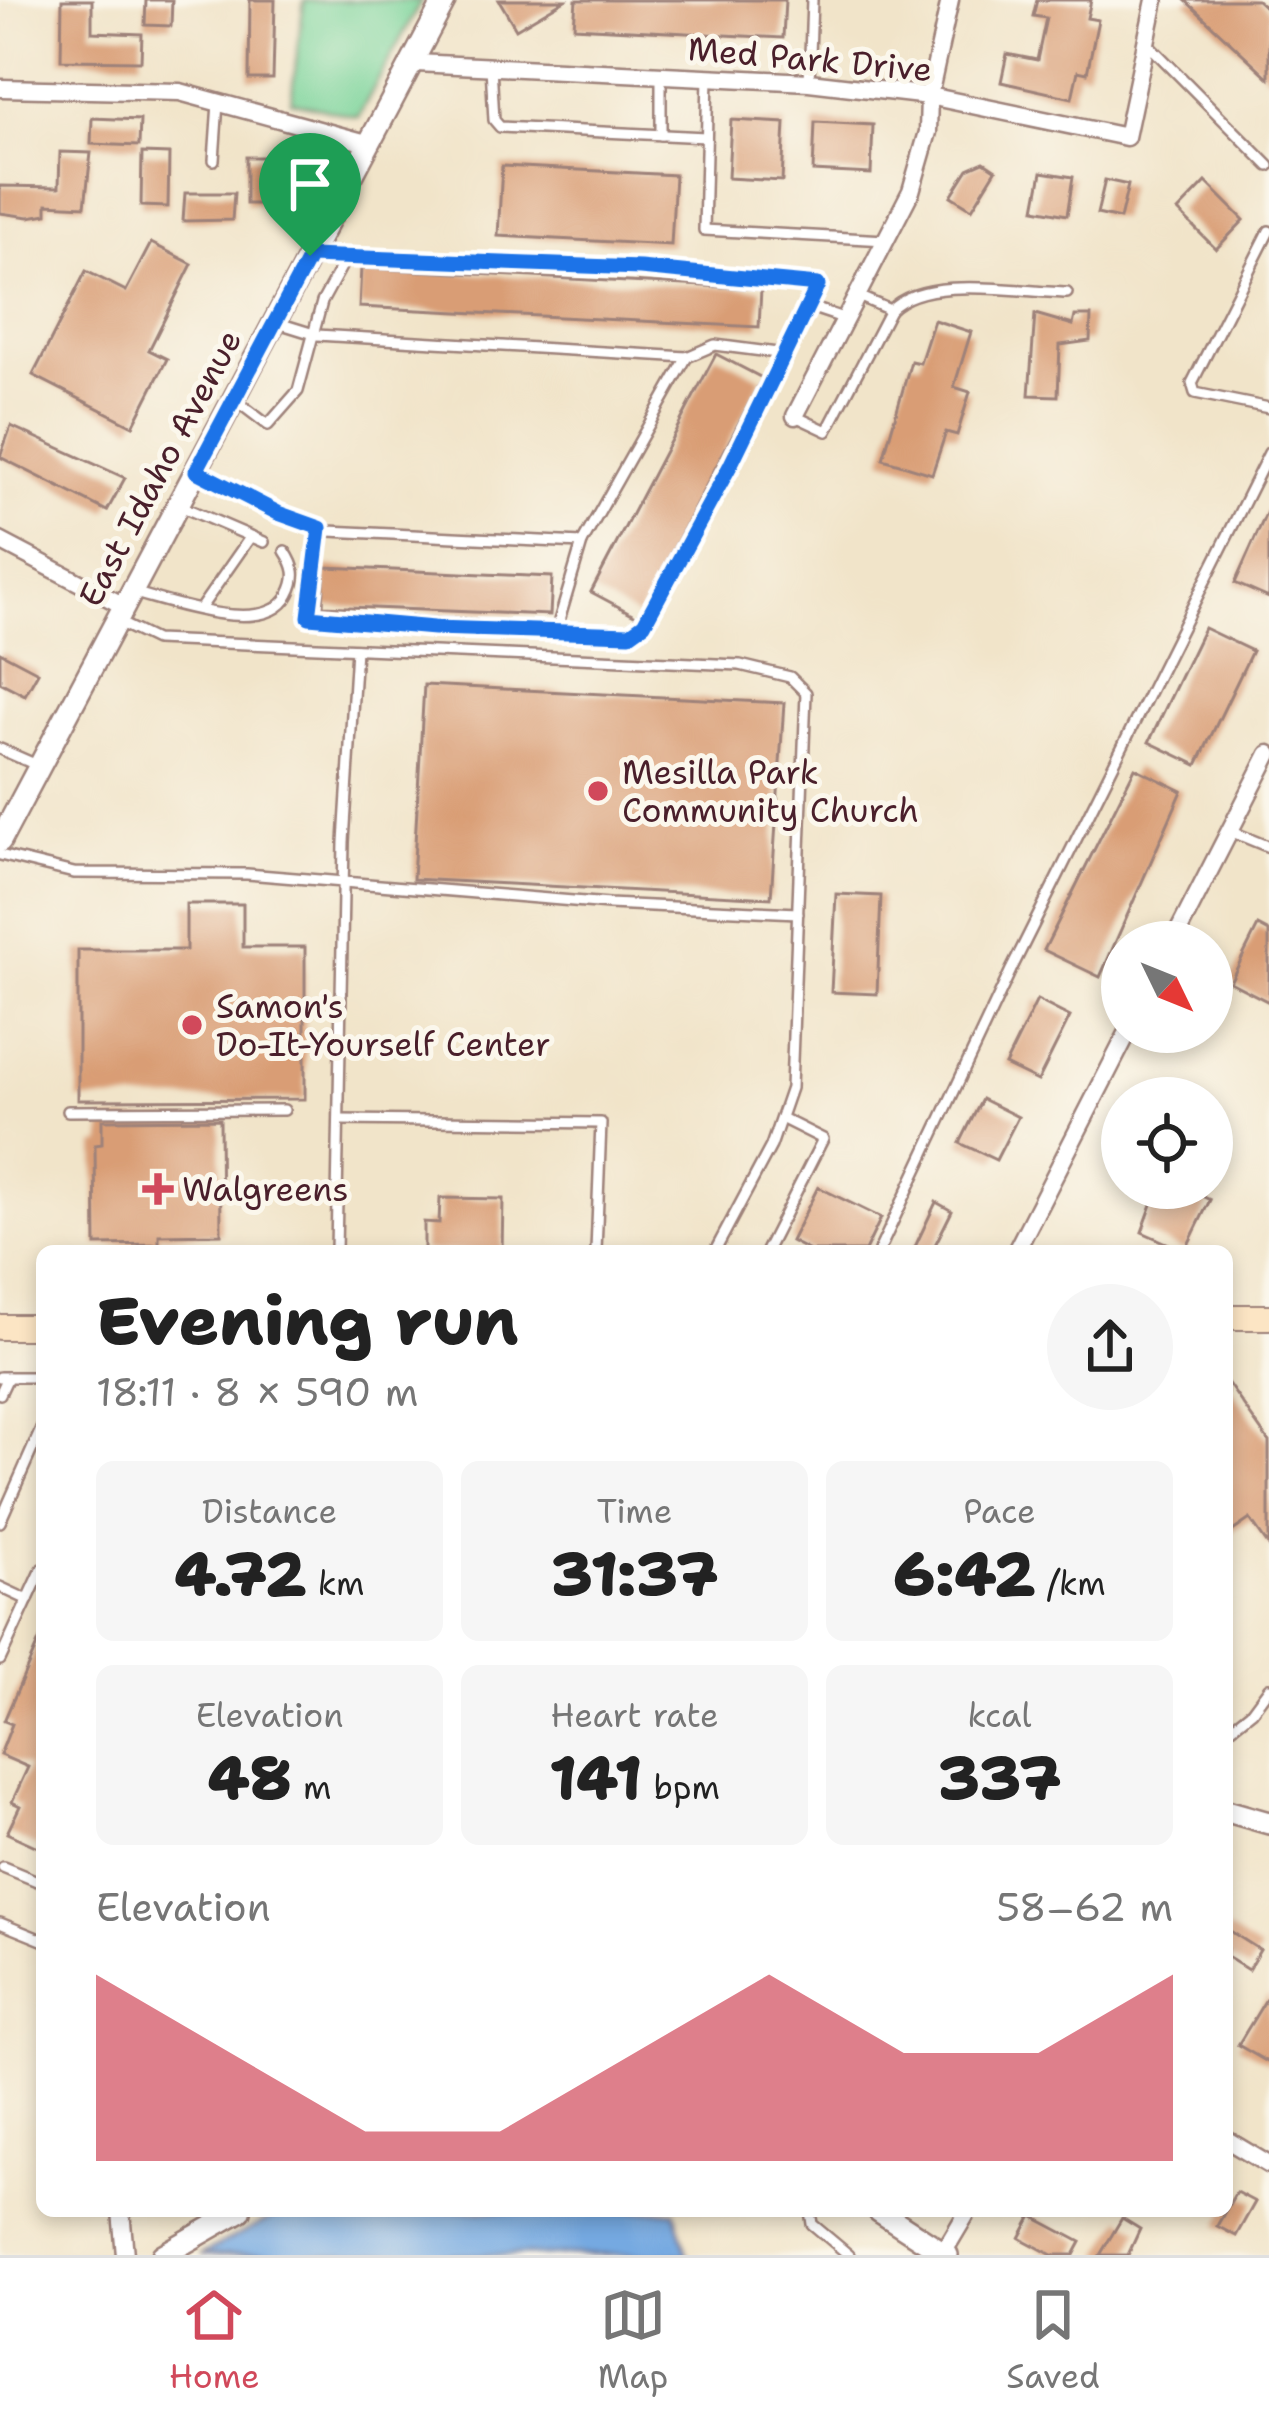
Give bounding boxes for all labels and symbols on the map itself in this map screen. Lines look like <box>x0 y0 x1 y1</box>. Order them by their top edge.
street label: Med Park Drive <box>686 26 934 92</box>
pin <box>259 133 361 256</box>
street label: East Idaho Avenue <box>68 322 252 614</box>
place label: Mesilla Park Community Church <box>622 750 919 833</box>
marker: Mesilla Park Community Church <box>585 778 611 804</box>
north arrow <box>1101 921 1233 1053</box>
place label: Samon's Do-It-Yourself Center <box>216 984 551 1067</box>
marker: Samon's Do-It-Yourself Center <box>179 1012 205 1038</box>
place label: Walgreens <box>182 1167 349 1212</box>
marker: Walgreens <box>145 1176 171 1202</box>

